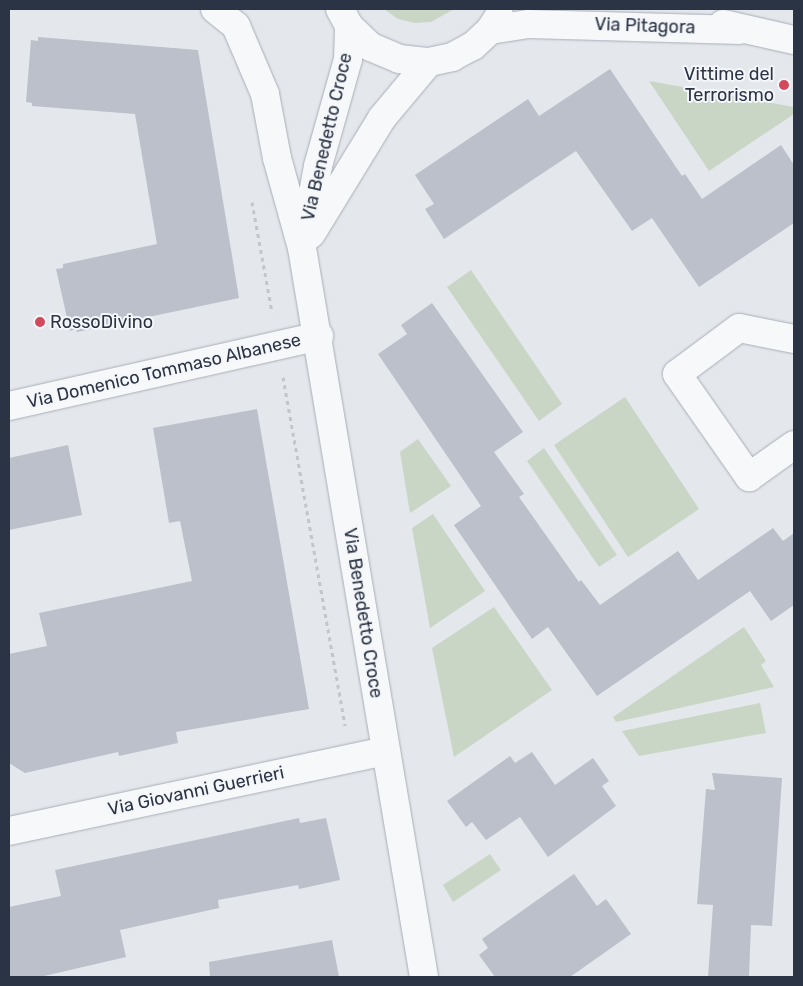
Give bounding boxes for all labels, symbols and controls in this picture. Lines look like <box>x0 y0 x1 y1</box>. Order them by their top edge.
street label: Via Pitagora <box>594 13 696 39</box>
street label: Via Benedetto Croce <box>297 51 357 223</box>
place label: Vittime del Terrorismo <box>684 64 774 106</box>
marker: Vittime del Terrorismo <box>778 79 790 91</box>
place label: RossoDivino <box>50 311 153 333</box>
marker: RossoDivino <box>34 316 46 328</box>
street label: Via Domenico Tommaso Albanese <box>24 329 304 413</box>
street label: Via Benedetto Croce <box>339 526 387 700</box>
street label: Via Giovanni Guerrieri <box>106 762 286 820</box>

